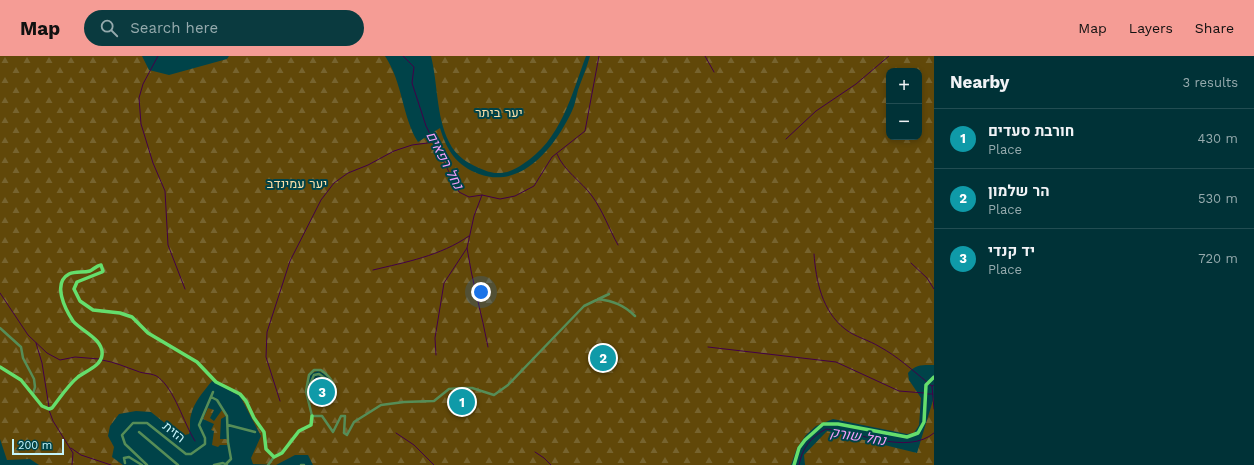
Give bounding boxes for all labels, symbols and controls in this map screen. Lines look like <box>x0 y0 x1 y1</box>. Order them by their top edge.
search box <box>84 10 364 46</box>
text: Map <box>20 17 60 40</box>
icon: search <box>98 17 120 39</box>
text: Search here <box>130 19 218 37</box>
text: Map <box>1078 20 1107 36</box>
text: Layers <box>1129 20 1173 36</box>
text: Share <box>1195 20 1234 36</box>
map controls <box>886 68 922 140</box>
button: + <box>886 68 922 104</box>
text: Nearby <box>950 72 1009 92</box>
text: 3 results <box>1183 75 1238 90</box>
button: − <box>886 104 922 140</box>
park label: יער ביתר <box>475 105 523 120</box>
text: חורבת סעדים <box>988 122 1074 140</box>
water label: נחל רפאים <box>423 128 467 192</box>
text: 1 <box>960 131 966 146</box>
text: 430 m <box>1198 131 1238 146</box>
text: Place <box>988 142 1022 157</box>
park label: יער עמינדב <box>267 176 327 191</box>
text: הר שלמון <box>988 182 1050 200</box>
text: 2 <box>959 191 967 206</box>
text: 530 m <box>1198 191 1238 206</box>
text: Place <box>988 202 1022 217</box>
text: יד קנדי <box>988 242 1035 260</box>
text: 3 <box>959 251 967 266</box>
text: 720 m <box>1198 251 1238 266</box>
text: Place <box>988 262 1022 277</box>
your location <box>471 282 491 302</box>
pin: 2 <box>590 343 616 373</box>
pin: 3 <box>309 377 335 407</box>
pin: 1 <box>449 387 475 417</box>
street label: הזית <box>160 419 188 445</box>
water label: נחל שורק <box>829 424 888 448</box>
scale bar <box>12 437 64 456</box>
text: 200 m <box>18 439 52 452</box>

